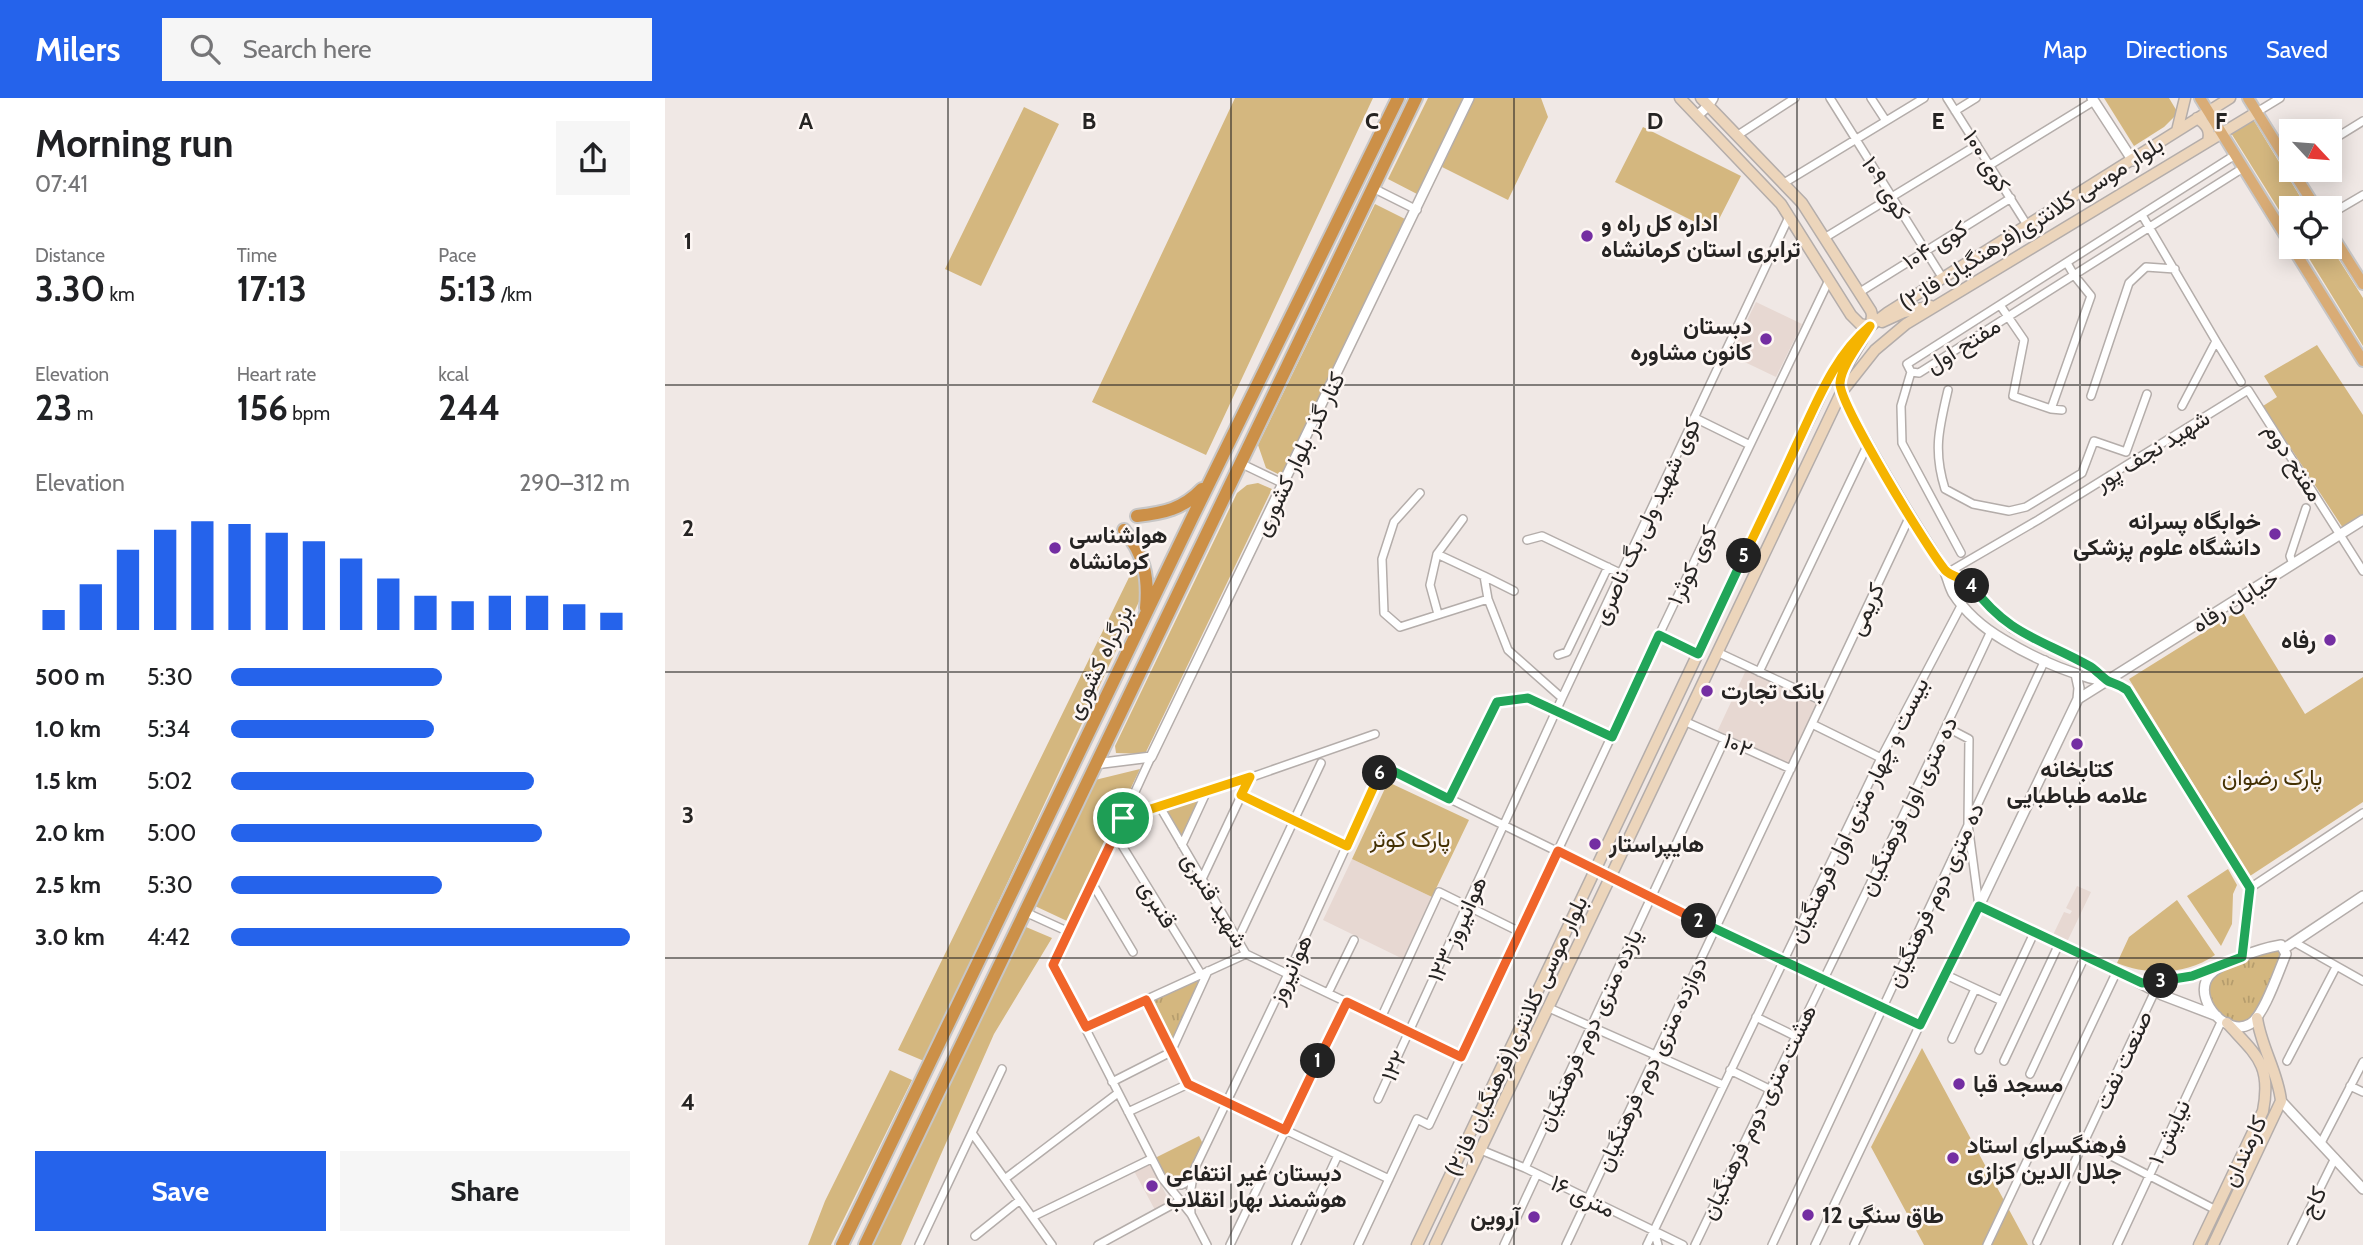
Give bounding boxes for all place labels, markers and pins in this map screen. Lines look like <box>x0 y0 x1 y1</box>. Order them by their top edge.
place label: اداره کل راه و ترابری استان کرمانشاه <box>1601 209 1801 264</box>
marker: اداره کل راه و ترابری استان کرمانشاه <box>1579 228 1595 244</box>
place label: دبستان کانون مشاوره <box>1630 312 1752 367</box>
marker: دبستان کانون مشاوره <box>1758 331 1774 347</box>
place label: خوابگاه پسرانه دانشگاه علوم پزشکی <box>2073 507 2261 563</box>
place label: هواشناسی کرمانشاه <box>1069 521 1168 576</box>
marker: خوابگاه پسرانه دانشگاه علوم پزشکی <box>2267 526 2283 542</box>
pin: 5 <box>1727 538 1761 574</box>
marker: هواشناسی کرمانشاه <box>1047 540 1063 556</box>
pin: 4 <box>1955 568 1989 603</box>
place label: رفاه <box>2281 626 2316 655</box>
marker: رفاه <box>2322 632 2338 648</box>
place label: بانک تجارت <box>1721 677 1825 706</box>
marker: بانک تجارت <box>1699 683 1715 699</box>
marker: کتابخانه علامه طباطبایی <box>2069 736 2085 752</box>
place label: کتابخانه علامه طباطبایی <box>2007 755 2147 809</box>
pin: 6 <box>1363 756 1397 790</box>
pin <box>1093 788 1153 848</box>
place label: هایپراستار <box>1608 830 1704 860</box>
marker: هایپراستار <box>1587 836 1603 852</box>
pin: 2 <box>1681 904 1717 938</box>
pin: 3 <box>2143 964 2179 998</box>
pin: 1 <box>1301 1044 1335 1079</box>
place label: مسجد قبا <box>1973 1070 2063 1098</box>
marker: مسجد قبا <box>1951 1076 1967 1092</box>
place label: فرهنگسرای استاد جلال الدین کزازی <box>1967 1131 2126 1186</box>
marker: فرهنگسرای استاد جلال الدین کزازی <box>1945 1150 1961 1166</box>
place label: دبستان غیر انتفاعی هوشمند بهار انقلاب <box>1166 1159 1347 1214</box>
marker: دبستان غیر انتفاعی هوشمند بهار انقلاب <box>1144 1178 1160 1194</box>
place label: طاق سنگی 12 <box>1822 1201 1944 1229</box>
place label: آروین <box>1470 1203 1522 1232</box>
marker: طاق سنگی 12 <box>1800 1207 1816 1223</box>
marker: آروین <box>1526 1209 1542 1225</box>

